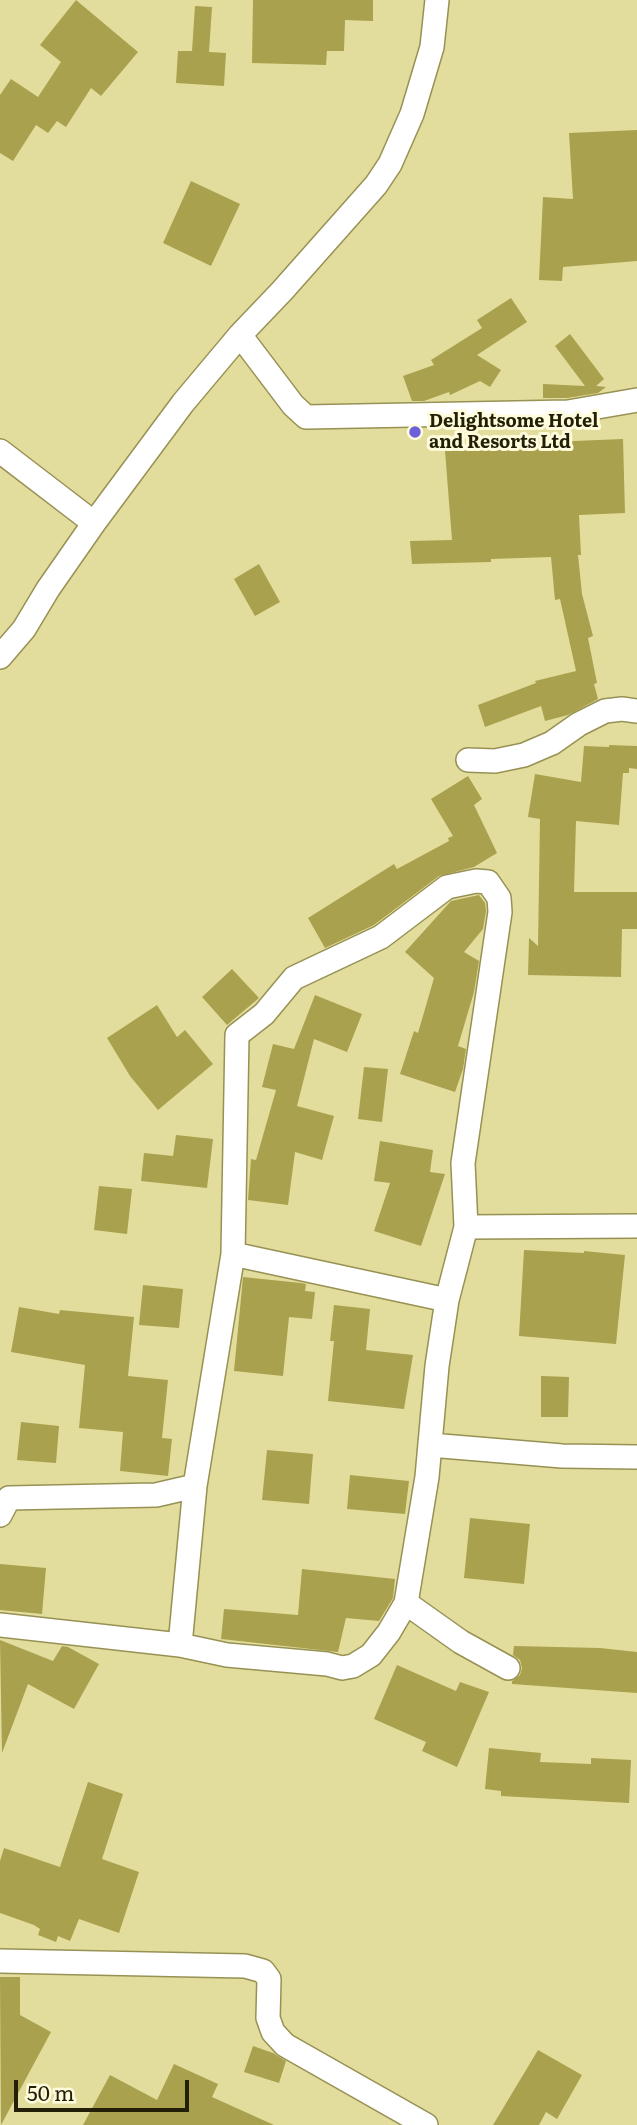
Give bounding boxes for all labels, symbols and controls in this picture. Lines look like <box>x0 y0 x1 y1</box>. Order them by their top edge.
place label: Delightsome Hotel and Resorts Ltd <box>429 411 598 453</box>
marker: Delightsome Hotel and Resorts Ltd <box>407 424 423 440</box>
scale bar <box>18 2066 192 2110</box>
text: 50 m <box>27 2076 74 2107</box>

